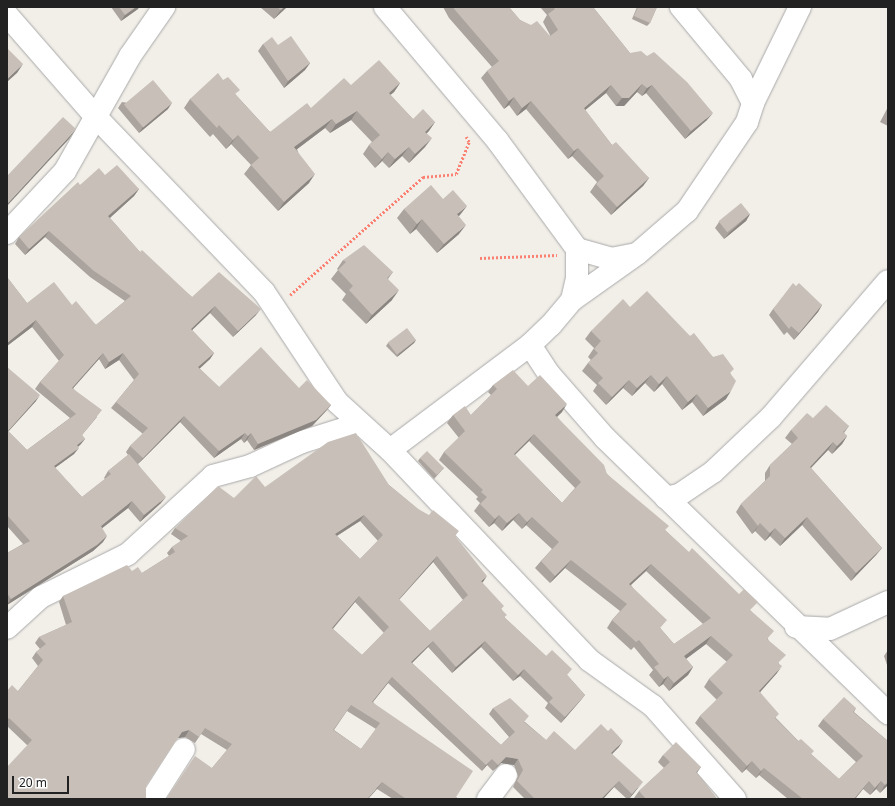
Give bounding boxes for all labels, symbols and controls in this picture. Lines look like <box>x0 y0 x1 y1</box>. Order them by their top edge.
scale bar <box>14 768 71 794</box>
text: 20 m <box>19 774 47 791</box>

